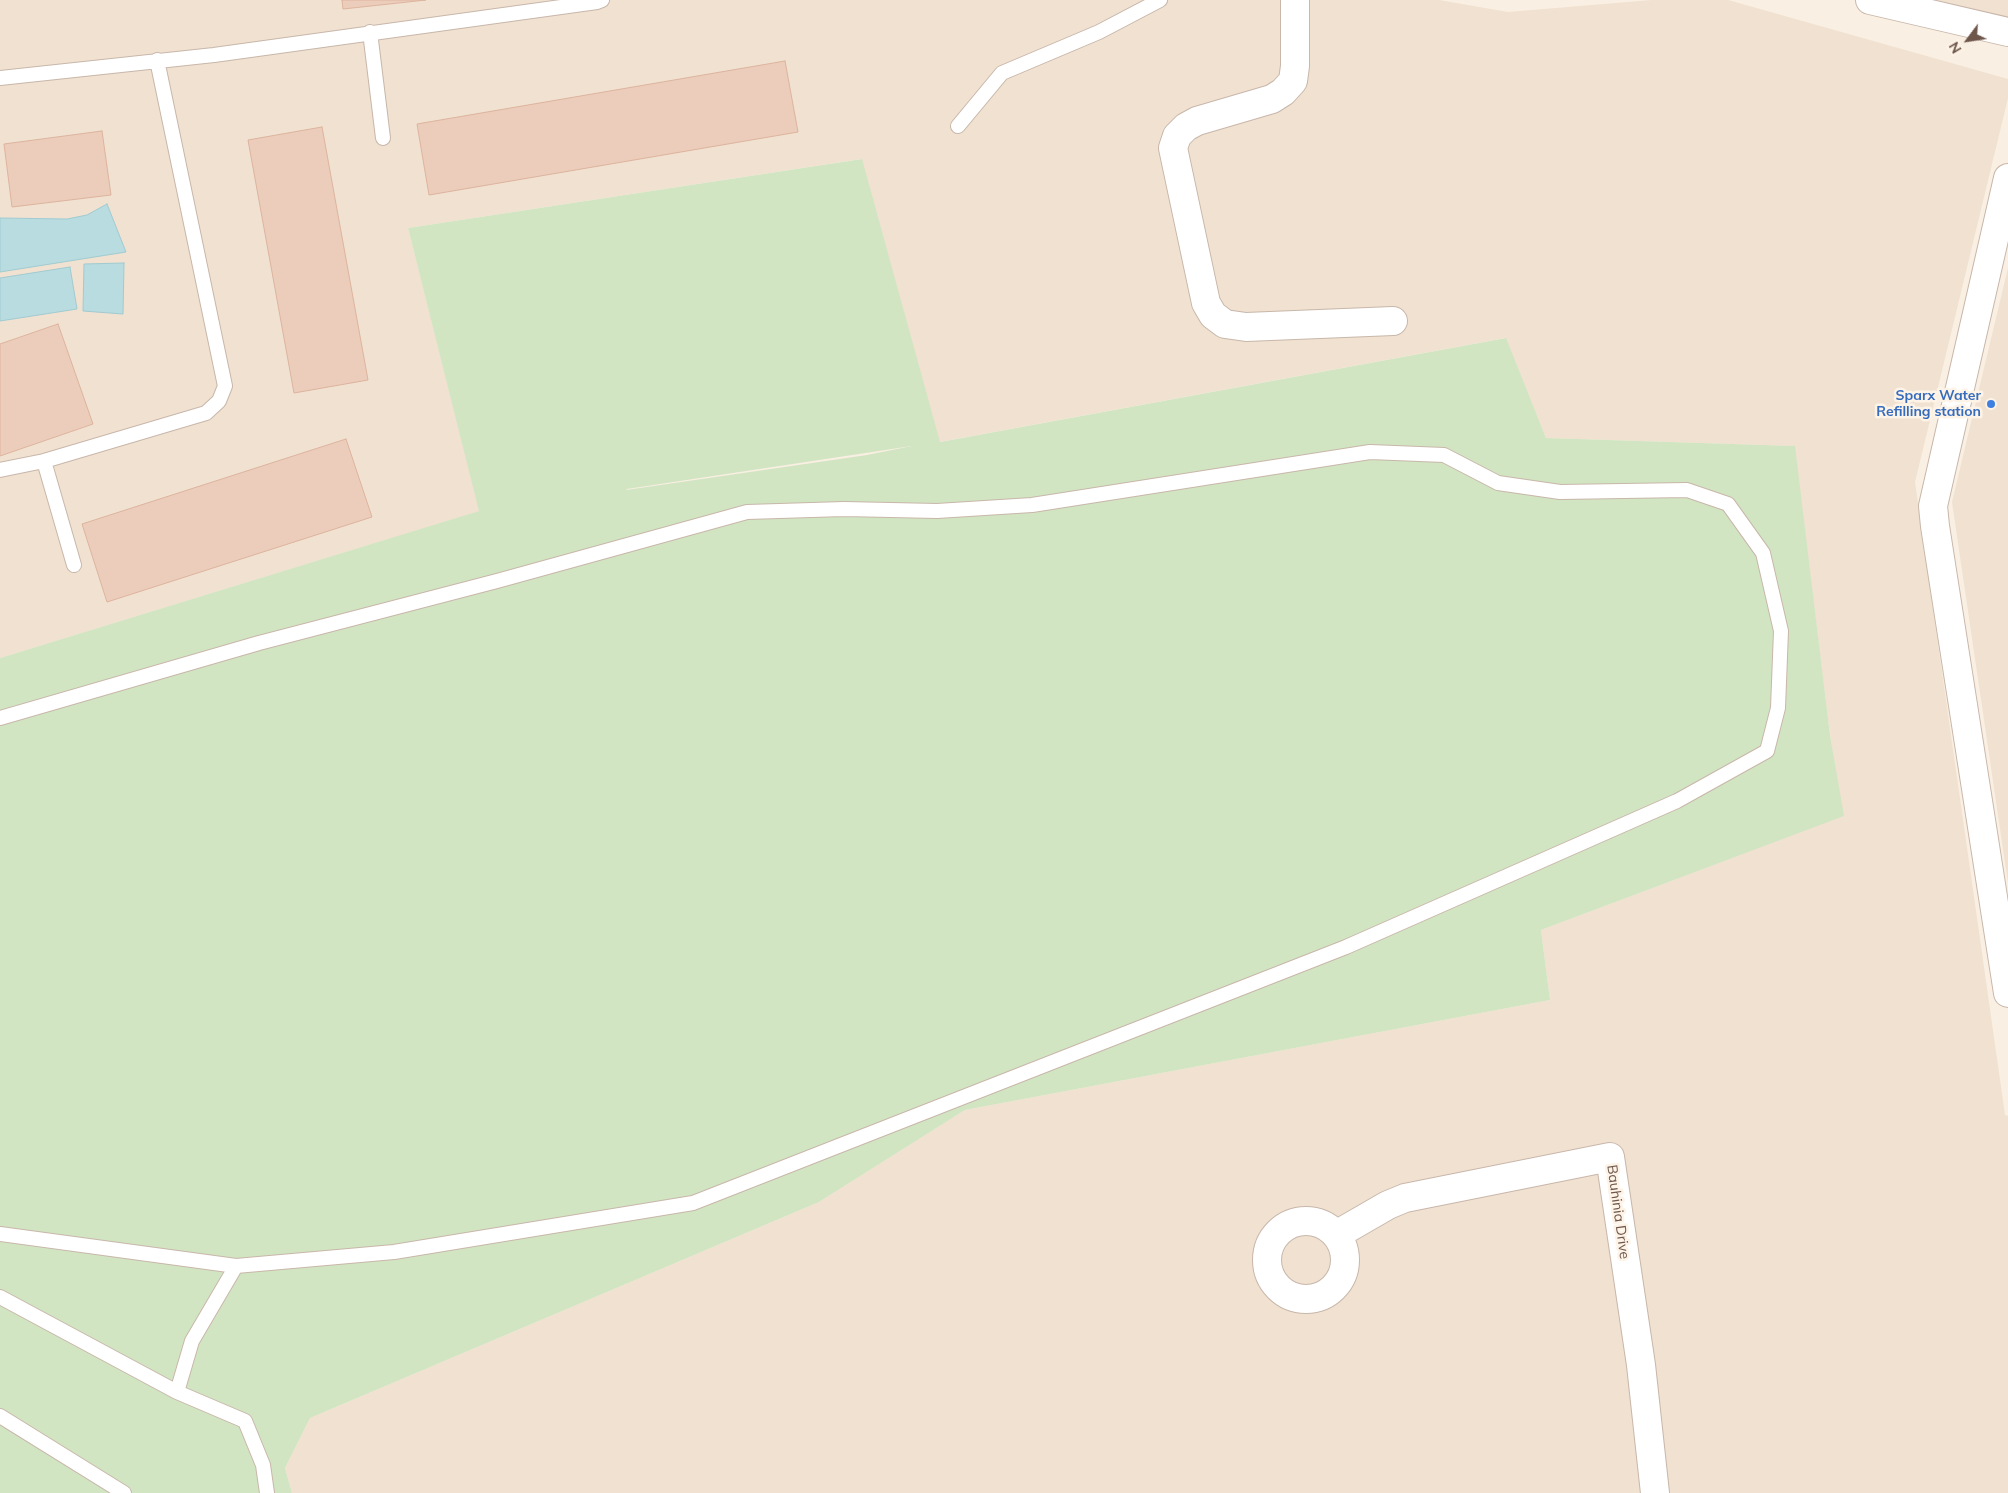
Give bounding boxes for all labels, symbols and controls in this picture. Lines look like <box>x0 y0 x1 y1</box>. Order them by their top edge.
north arrow <box>1943 15 1993 65</box>
text: N <box>1945 39 1966 57</box>
place label: Sparx Water Refilling station <box>1876 388 1981 421</box>
marker: Sparx Water Refilling station <box>1985 398 1997 410</box>
street label: Bauhinia Drive <box>1603 1164 1633 1260</box>

